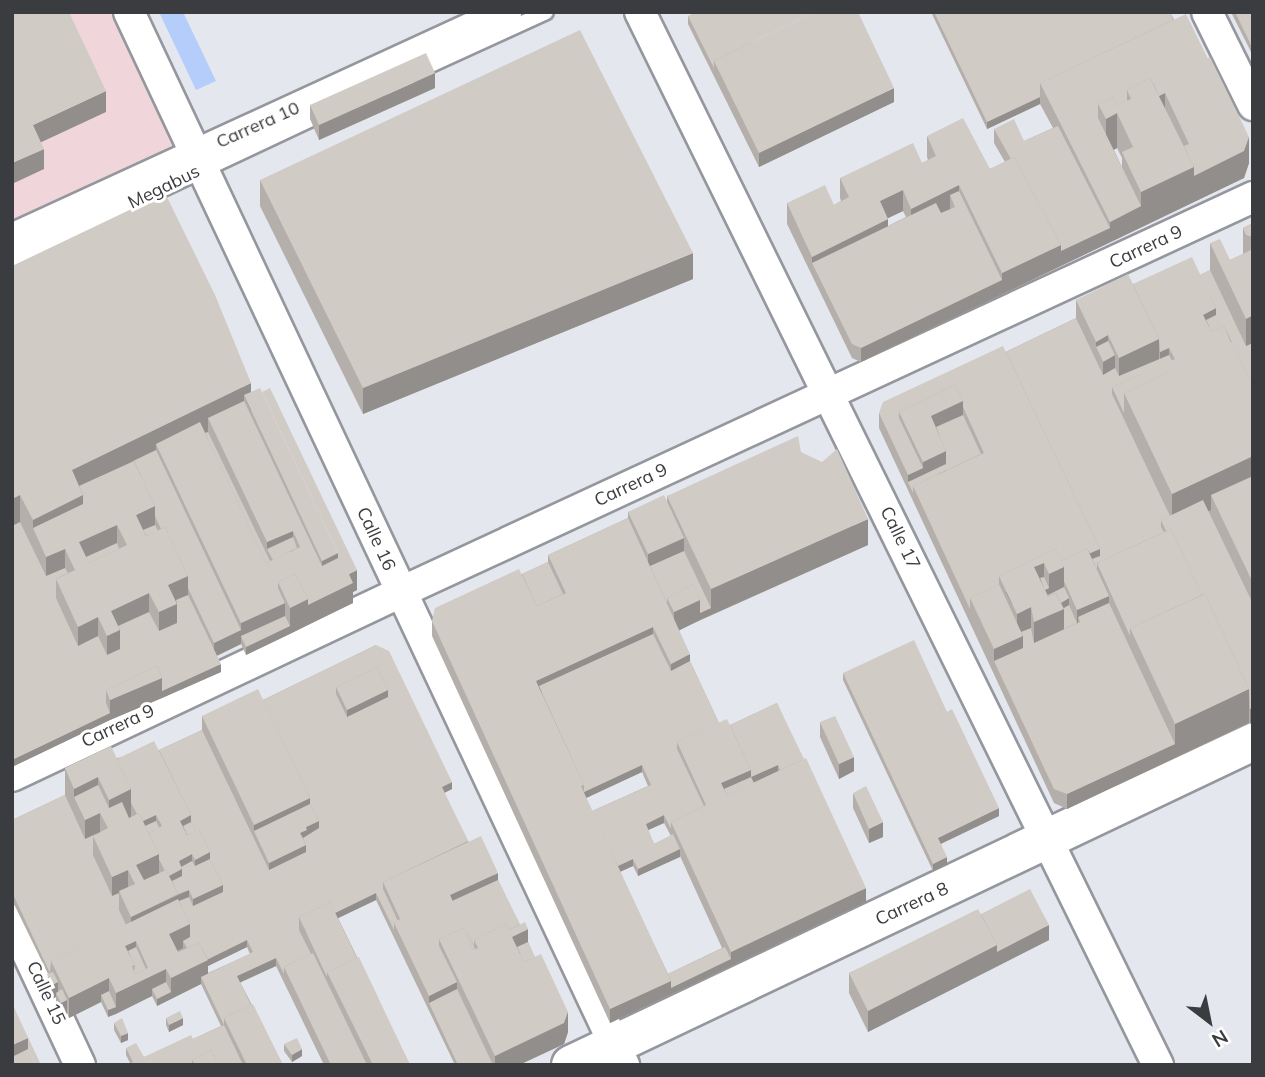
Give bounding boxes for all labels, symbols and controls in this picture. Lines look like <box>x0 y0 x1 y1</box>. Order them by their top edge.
street label: Carrera 10 <box>213 97 303 153</box>
street label: Megabus <box>125 160 203 214</box>
street label: Carrera 9 <box>1106 221 1186 273</box>
street label: Carrera 9 <box>591 459 671 511</box>
street label: Calle 17 <box>876 503 924 573</box>
street label: Calle 16 <box>352 504 400 574</box>
street label: Carrera 9 <box>78 700 158 752</box>
street label: Carrera 8 <box>872 878 952 930</box>
street label: Calle 15 <box>22 958 70 1028</box>
north arrow <box>1174 986 1244 1056</box>
text: N <box>1208 1025 1233 1053</box>

